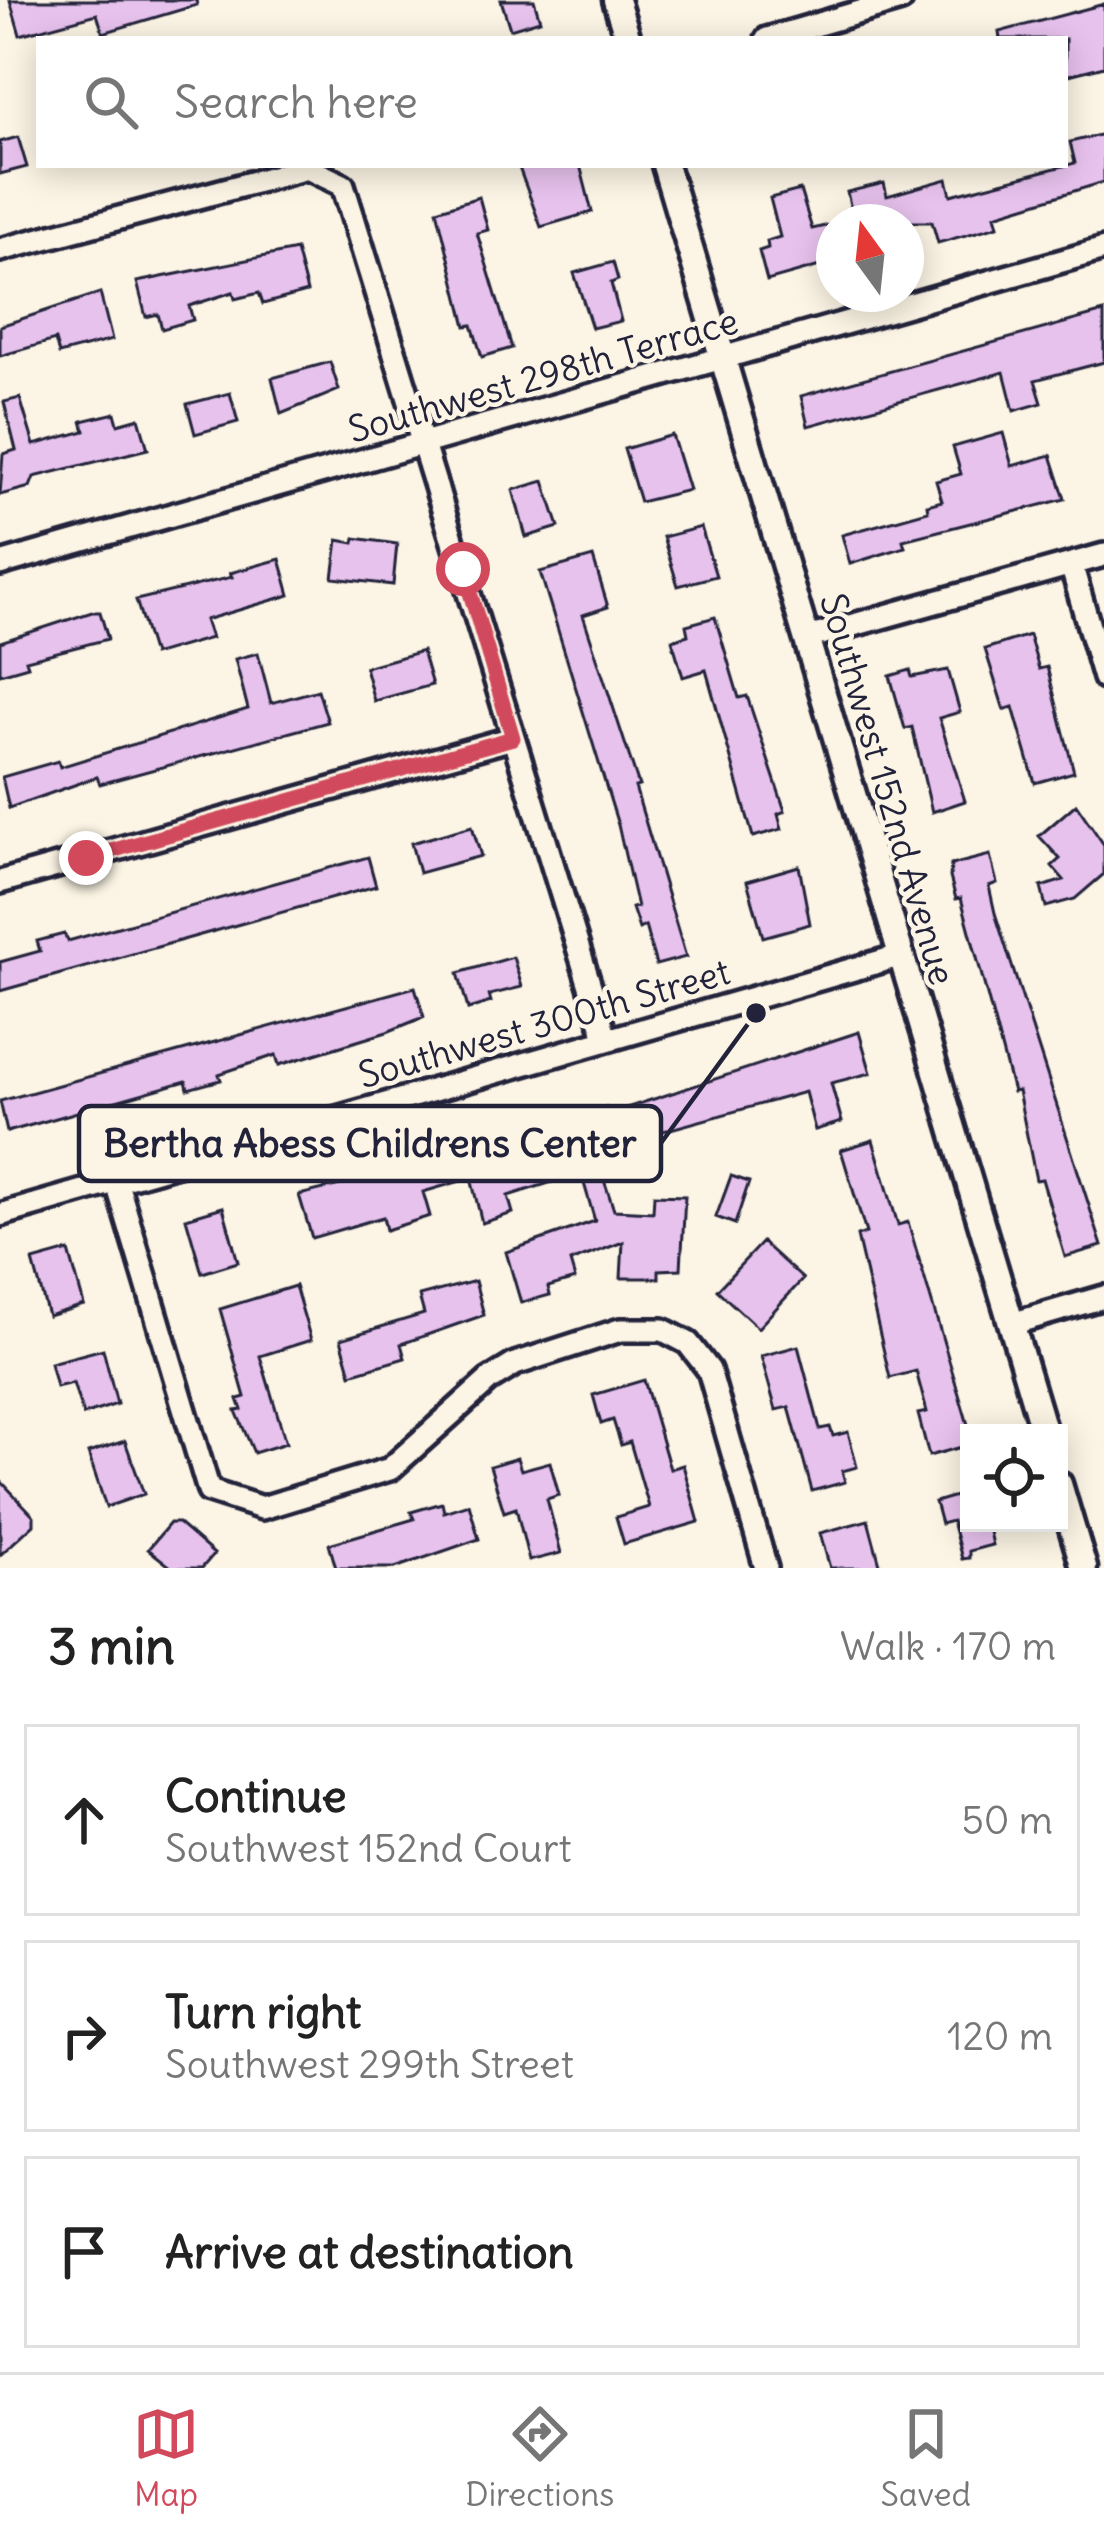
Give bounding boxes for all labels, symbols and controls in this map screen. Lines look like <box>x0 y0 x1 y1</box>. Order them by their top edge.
search box <box>36 36 1068 168</box>
icon: search <box>78 69 144 135</box>
text: Search here <box>174 74 418 130</box>
north arrow <box>816 204 924 312</box>
street label: Southwest 298th Terrace <box>343 298 743 453</box>
route start <box>436 542 490 596</box>
street label: Southwest 152nd Avenue <box>810 588 965 990</box>
route end <box>59 831 113 885</box>
street label: Southwest 300th Street <box>353 949 735 1098</box>
callout: Bertha Abess Childrens Center <box>79 1106 661 1181</box>
text: Bertha Abess Childrens Center <box>103 1119 637 1168</box>
map controls <box>960 1424 1068 1532</box>
button: locate <box>960 1424 1068 1532</box>
text: 3 min <box>48 1614 175 1678</box>
text: Walk · 170 m <box>840 1622 1056 1671</box>
text: Continue <box>165 1768 347 1824</box>
icon: ahead <box>51 1787 117 1853</box>
text: 50 m <box>961 1796 1053 1845</box>
text: Southwest 152nd Court <box>165 1824 572 1873</box>
text: Turn right <box>165 1984 361 2040</box>
icon: right <box>51 2003 117 2069</box>
text: 120 m <box>947 2012 1053 2061</box>
text: Southwest 299th Street <box>165 2040 574 2089</box>
icon: arrive <box>51 2219 117 2285</box>
text: Arrive at destination <box>165 2224 574 2280</box>
tab: Map <box>133 2401 199 2515</box>
tab: Directions <box>465 2401 614 2515</box>
tab: Saved <box>881 2401 971 2515</box>

